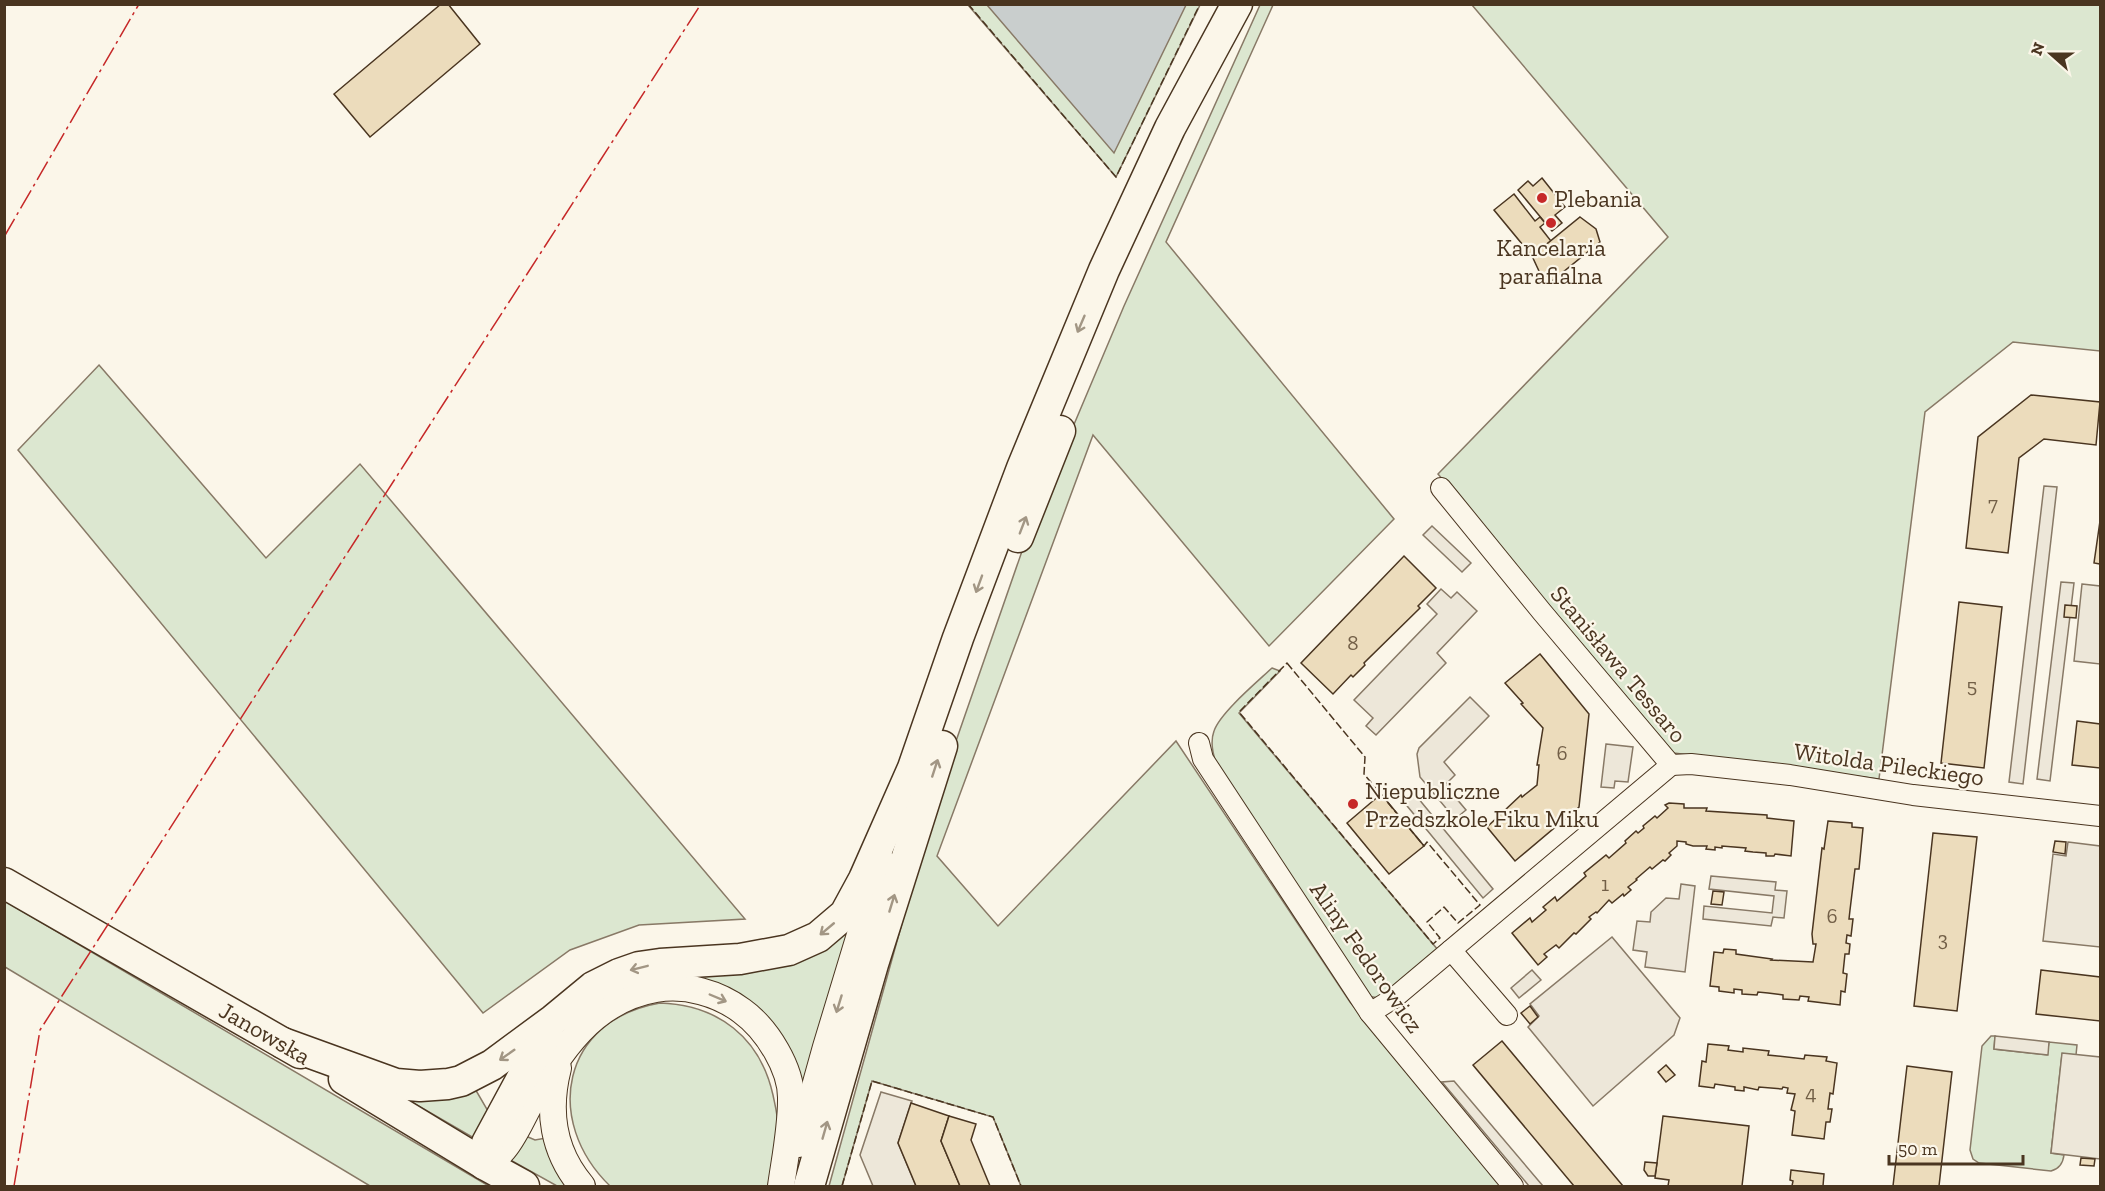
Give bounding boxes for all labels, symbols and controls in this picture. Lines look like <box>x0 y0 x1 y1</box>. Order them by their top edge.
north arrow <box>2021 24 2081 84</box>
text: N <box>2026 40 2049 58</box>
place label: Plebania <box>1554 184 1642 213</box>
marker: Plebania <box>1535 191 1549 205</box>
marker: Kancelaria parafialna <box>1544 216 1558 230</box>
place label: Kancelaria parafialna <box>1496 233 1606 290</box>
one-way arrow <box>1075 315 1086 333</box>
house number: 7 <box>1988 491 1998 516</box>
one-way arrow <box>1018 516 1029 535</box>
one-way arrow <box>972 574 983 592</box>
street label: Stanisława Tessaro <box>1545 579 1693 749</box>
house number: 8 <box>1347 630 1359 655</box>
house number: 5 <box>1967 673 1977 698</box>
street label: Witolda Pileckiego <box>1792 736 1986 792</box>
house number: 6 <box>1556 740 1568 765</box>
one-way arrow <box>930 759 941 778</box>
place label: Niepubliczne Przedszkole Fiku Miku <box>1365 776 1599 833</box>
marker: Niepubliczne Przedszkole Fiku Miku <box>1346 797 1360 811</box>
house number: 1 <box>1601 871 1609 896</box>
street label: Aliny Fedorowicz <box>1304 876 1430 1038</box>
one-way arrow <box>887 894 898 913</box>
house number: 6 <box>1826 903 1838 928</box>
one-way arrow <box>819 923 835 936</box>
house number: 3 <box>1938 926 1948 951</box>
one-way arrow <box>630 963 649 974</box>
one-way arrow <box>708 993 727 1004</box>
one-way arrow <box>833 994 844 1013</box>
street label: Janowska <box>214 995 316 1071</box>
one-way arrow <box>499 1049 515 1061</box>
house number: 4 <box>1805 1080 1817 1105</box>
one-way arrow <box>820 1121 831 1140</box>
scale bar <box>1889 1128 2022 1166</box>
text: 50 m <box>1898 1138 1938 1160</box>

